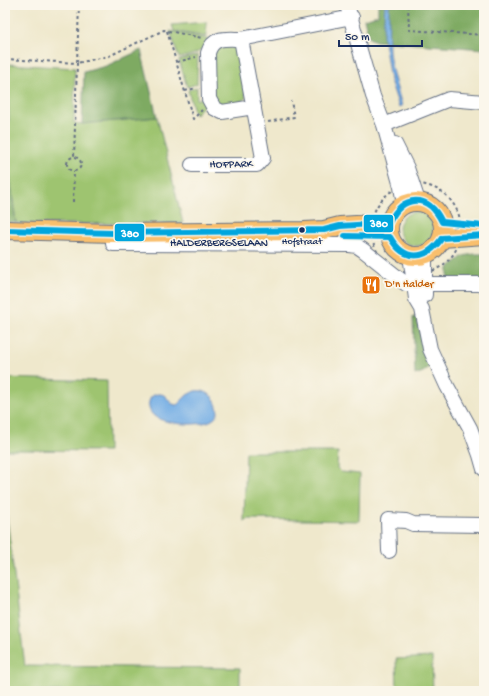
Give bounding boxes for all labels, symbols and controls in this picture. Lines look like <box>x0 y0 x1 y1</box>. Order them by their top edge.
scale bar <box>339 22 422 48</box>
text: 50 m <box>345 31 370 45</box>
street label: HOFPARK <box>209 159 254 171</box>
line badge: 380 <box>363 214 394 233</box>
text: 380 <box>369 219 389 231</box>
line badge: 380 <box>114 223 145 242</box>
marker: Hofstraat <box>297 225 307 235</box>
text: 380 <box>120 229 140 241</box>
place label: Hofstraat <box>282 236 323 248</box>
street label: HALDERBERGSELAAN <box>170 238 268 250</box>
restaurant icon: D'n Halder <box>360 274 382 296</box>
place label: D'n Halder <box>384 279 435 291</box>

